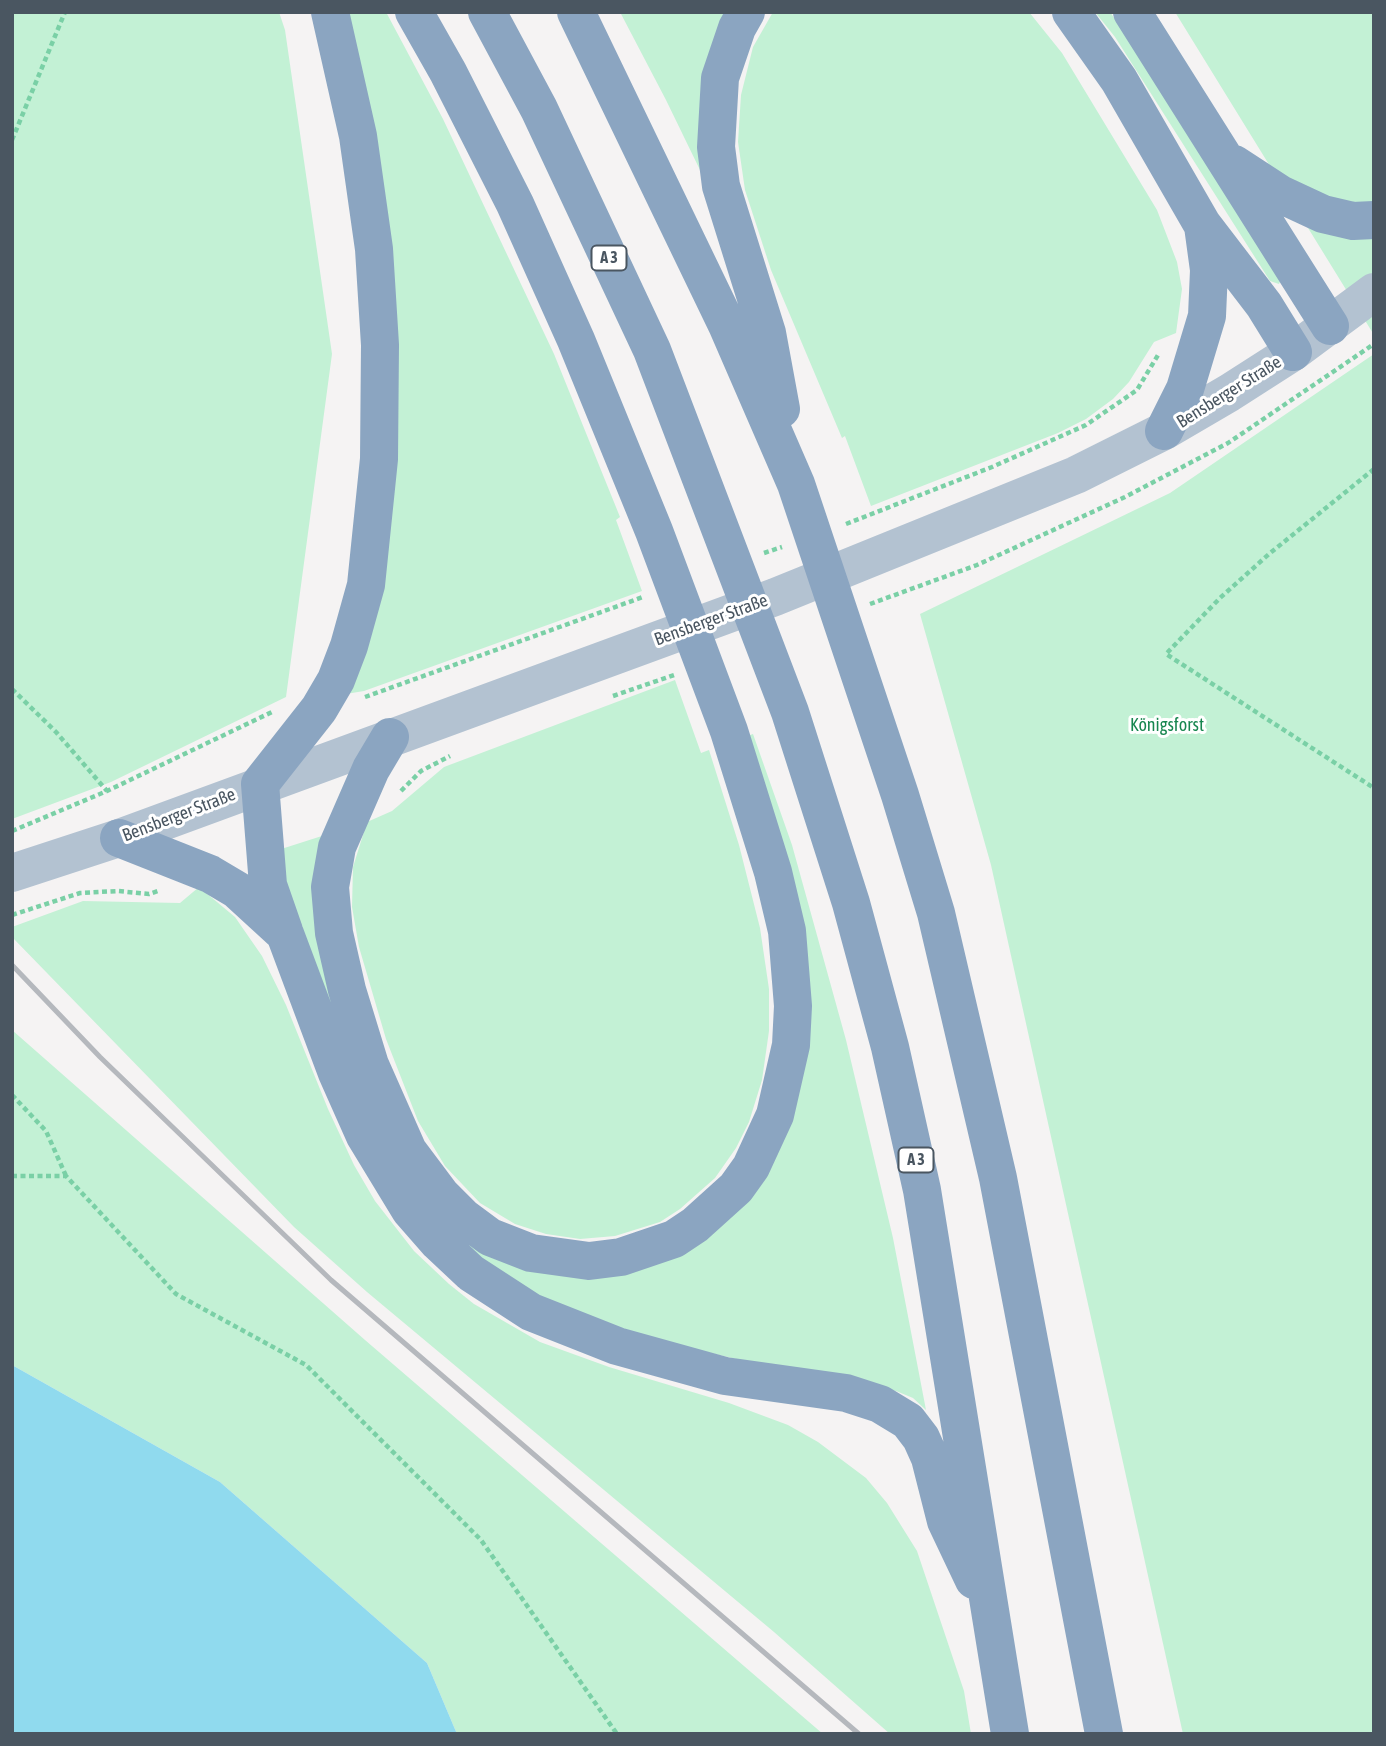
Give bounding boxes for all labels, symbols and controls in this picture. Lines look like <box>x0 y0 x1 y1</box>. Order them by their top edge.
road number: A 3 <box>592 246 626 270</box>
street label: Bensberger Straße <box>1173 351 1285 433</box>
street label: Bensberger Straße <box>651 589 771 651</box>
park label: Königsforst <box>1130 714 1204 736</box>
street label: Bensberger Straße <box>119 784 239 846</box>
road number: A 3 <box>898 1148 934 1172</box>

